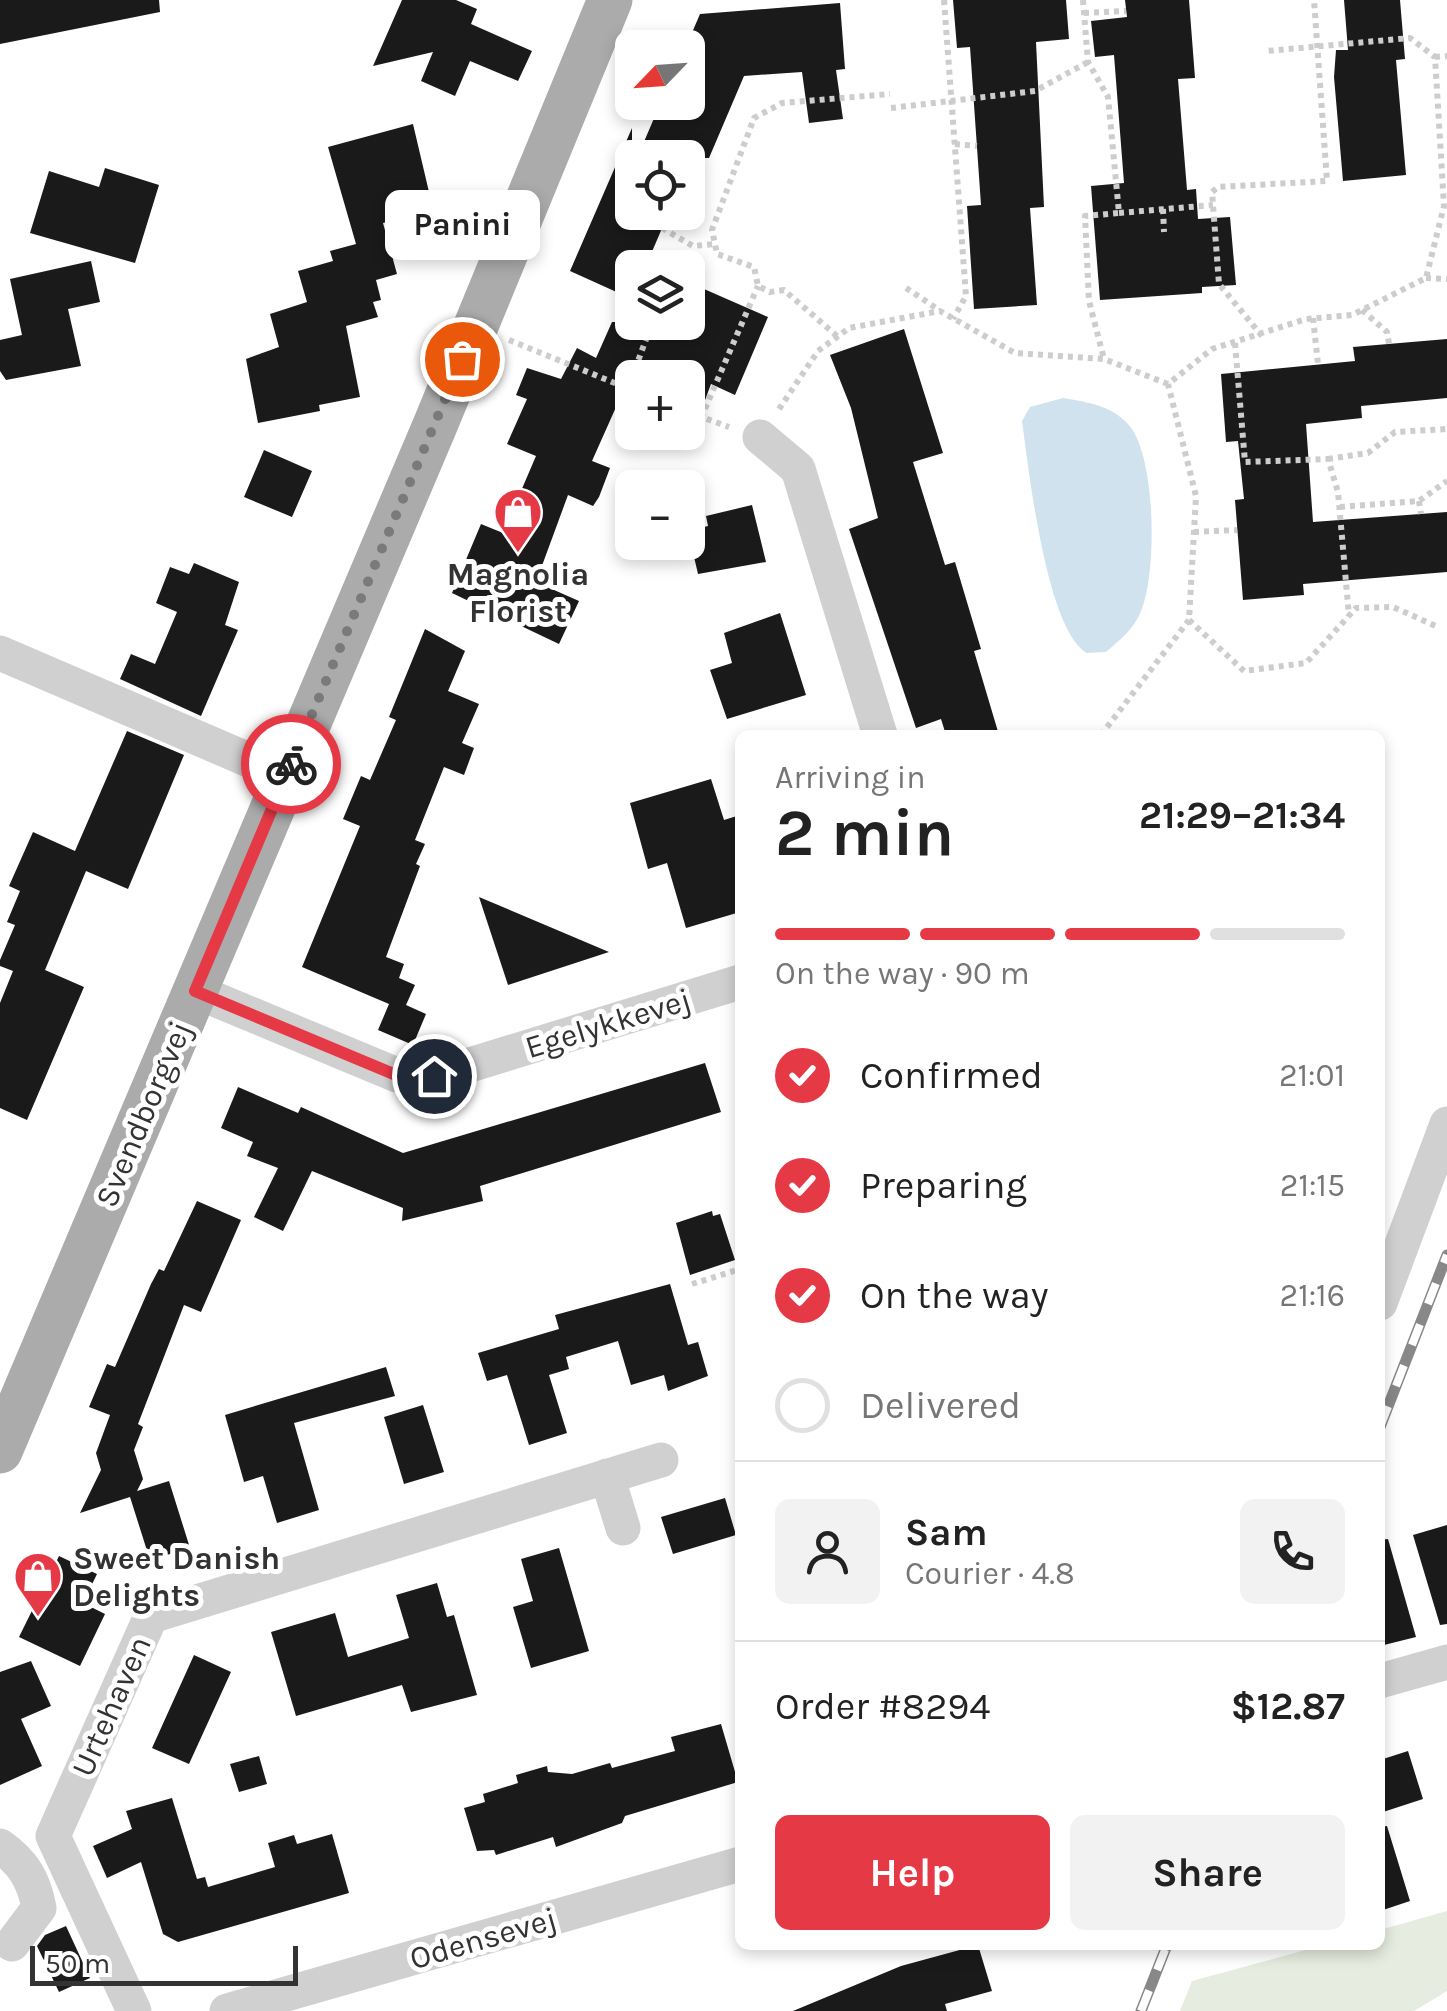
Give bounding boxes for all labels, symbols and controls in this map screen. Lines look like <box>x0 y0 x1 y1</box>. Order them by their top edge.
north arrow <box>615 30 705 120</box>
map controls <box>615 30 705 560</box>
button: locate <box>615 140 705 230</box>
callout: Panini <box>384 189 540 259</box>
text: Panini <box>413 206 512 243</box>
button: layers <box>615 250 705 340</box>
pin <box>420 317 505 402</box>
icon: bag <box>435 332 490 387</box>
button: + <box>615 360 705 450</box>
button: − <box>615 470 705 560</box>
shop icon: Magnolia Florist <box>492 486 544 554</box>
place label: Magnolia Florist <box>447 556 589 630</box>
courier <box>241 714 341 814</box>
icon: bike <box>264 737 319 792</box>
text: Arriving in <box>775 759 926 796</box>
text: 21:29–21:34 <box>1139 793 1345 838</box>
text: 2 min <box>775 795 954 871</box>
text: On the way · 90 m <box>775 955 1030 992</box>
street label: Egelykkevej <box>521 981 696 1066</box>
street label: Svendborgvej <box>88 1016 199 1213</box>
pin <box>392 1034 477 1119</box>
icon: check <box>775 1048 830 1103</box>
icon: home <box>407 1049 462 1104</box>
text: Confirmed <box>860 1053 1043 1098</box>
text: 21:01 <box>1279 1057 1345 1094</box>
icon: check <box>775 1158 830 1213</box>
text: Preparing <box>860 1163 1027 1208</box>
text: 21:15 <box>1280 1167 1345 1204</box>
icon: check <box>775 1268 830 1323</box>
text: On the way <box>860 1273 1048 1318</box>
text: 21:16 <box>1280 1277 1345 1314</box>
text: Delivered <box>860 1383 1021 1428</box>
button: person <box>775 1499 880 1604</box>
button: phone <box>1240 1499 1345 1604</box>
text: Sam <box>905 1510 988 1555</box>
place label: Sweet Danish Delights <box>73 1540 280 1614</box>
shop icon: Sweet Danish Delights <box>12 1550 64 1618</box>
text: Courier · 4.8 <box>905 1555 1075 1592</box>
street label: Urtehaven <box>64 1630 159 1782</box>
text: Order #8294 <box>775 1684 990 1729</box>
text: $12.87 <box>1231 1684 1345 1729</box>
button: Help <box>775 1815 1050 1930</box>
button: Share <box>1070 1815 1345 1930</box>
street label: Odensevej <box>405 1900 561 1977</box>
scale bar <box>30 1941 298 1986</box>
text: 50 m <box>45 1947 110 1980</box>

